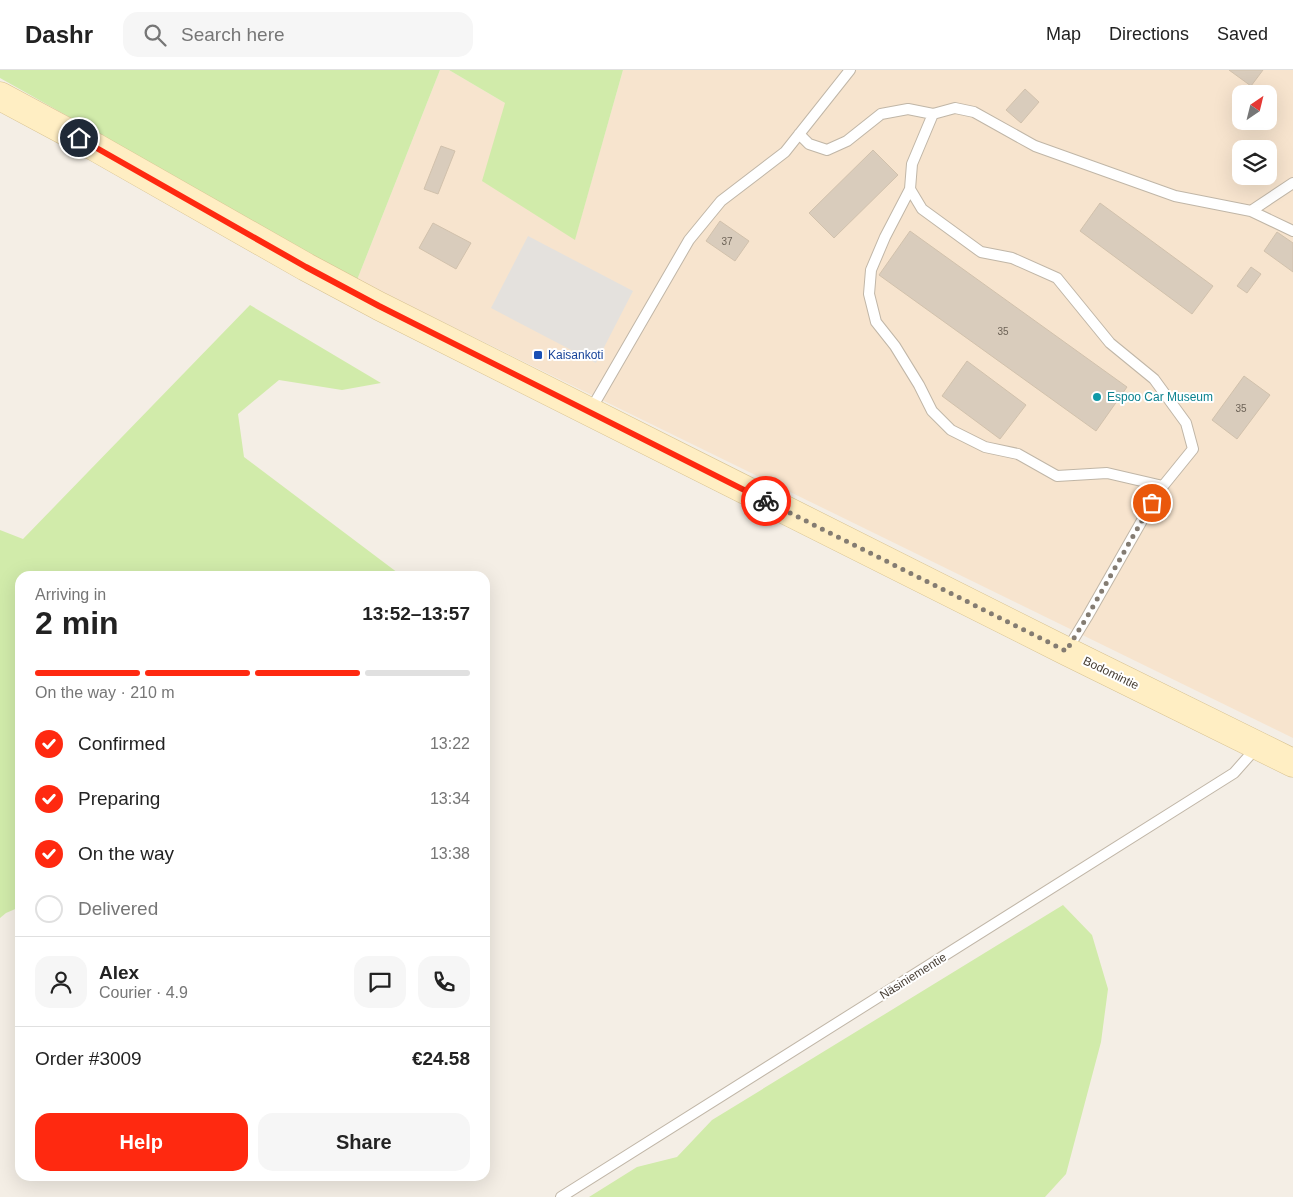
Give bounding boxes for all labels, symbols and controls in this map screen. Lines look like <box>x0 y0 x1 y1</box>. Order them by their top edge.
search box <box>123 12 473 57</box>
text: Dashr <box>25 21 93 48</box>
icon: search <box>141 21 169 49</box>
text: Search here <box>181 24 285 45</box>
text: Map <box>1046 24 1081 44</box>
text: Directions <box>1109 24 1189 44</box>
text: Saved <box>1217 24 1268 44</box>
north arrow <box>1232 85 1278 130</box>
map controls <box>1232 85 1277 185</box>
pin <box>58 117 100 159</box>
icon: home <box>65 124 93 152</box>
button: layers <box>1232 140 1277 185</box>
house number: 37 <box>721 236 733 247</box>
house number: 35 <box>997 326 1009 337</box>
place label: Kaisankoti <box>548 348 603 362</box>
marker: Kaisankoti <box>532 349 544 361</box>
place label: Espoo Car Museum <box>1107 390 1213 404</box>
marker: Espoo Car Museum <box>1091 391 1103 403</box>
house number: 35 <box>1235 403 1247 414</box>
courier <box>741 476 791 526</box>
pin <box>1131 482 1173 524</box>
icon: bike <box>752 487 780 515</box>
icon: bag <box>1138 489 1166 517</box>
text: Arriving in <box>35 586 106 603</box>
text: 13:52–13:57 <box>362 603 470 624</box>
text: 2 min <box>35 605 119 641</box>
street label: Bodomintie <box>1081 654 1141 693</box>
text: On the way · 210 m <box>35 684 175 701</box>
icon: check <box>35 730 63 758</box>
text: Confirmed <box>78 733 166 754</box>
text: 13:22 <box>430 735 470 752</box>
icon: check <box>35 785 63 813</box>
text: Preparing <box>78 788 160 809</box>
text: 13:34 <box>430 790 470 807</box>
icon: check <box>35 840 63 868</box>
text: On the way <box>78 843 174 864</box>
text: 13:38 <box>430 845 470 862</box>
text: Delivered <box>78 898 158 919</box>
street label: Näsiniementie <box>877 950 949 1002</box>
button: person <box>35 956 87 1008</box>
button: chat <box>354 956 406 1008</box>
button: phone <box>418 956 470 1008</box>
text: Alex <box>99 962 139 983</box>
text: Courier · 4.9 <box>99 984 188 1001</box>
text: Order #3009 <box>35 1048 142 1069</box>
text: €24.58 <box>412 1048 470 1069</box>
button: Help <box>35 1113 248 1171</box>
button: Share <box>258 1113 470 1171</box>

